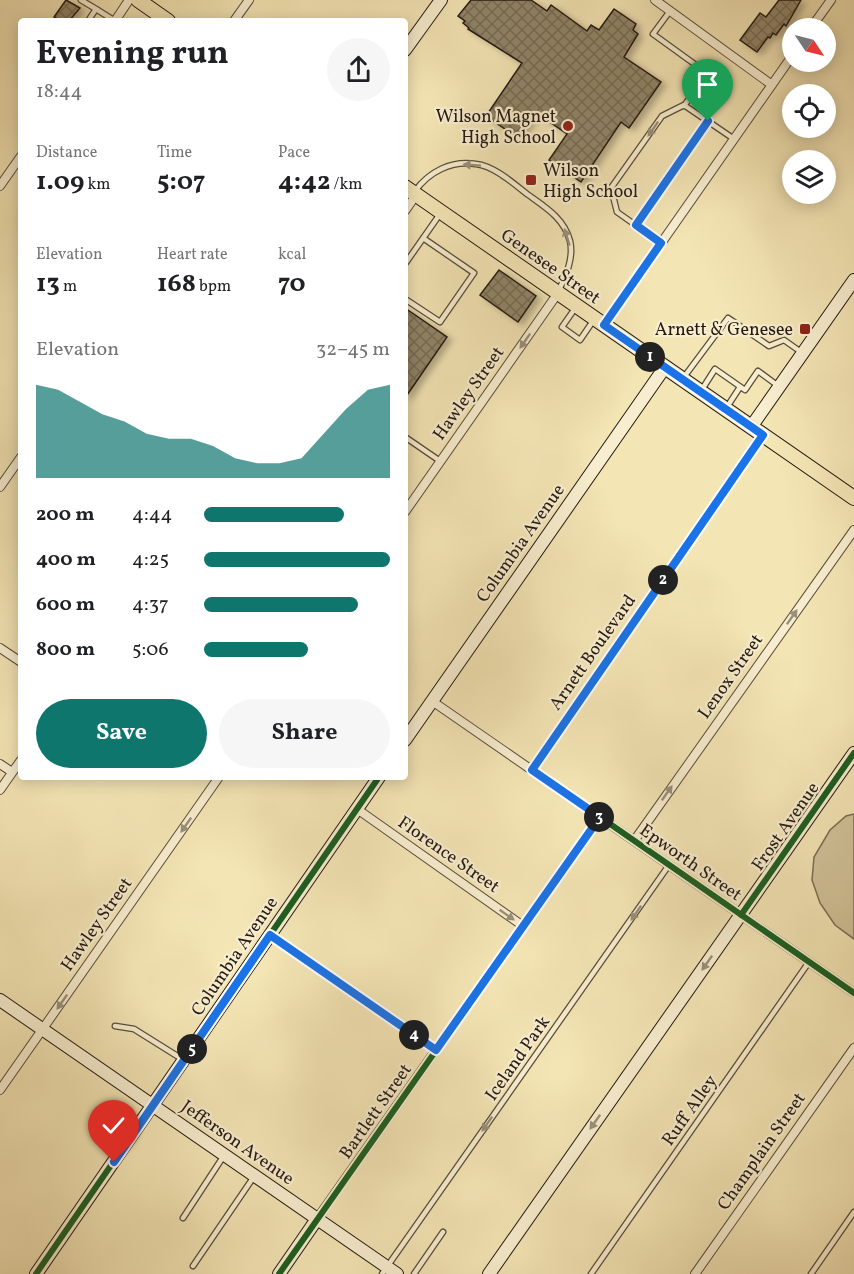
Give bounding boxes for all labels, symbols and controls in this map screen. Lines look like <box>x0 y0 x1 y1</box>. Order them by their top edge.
north arrow <box>782 18 836 72</box>
map controls <box>782 18 836 204</box>
text: Evening run <box>36 32 229 78</box>
button: share <box>327 38 390 101</box>
pin <box>682 59 733 121</box>
icon: arrive <box>691 68 724 101</box>
text: 18:44 <box>36 78 83 106</box>
button: locate <box>782 84 836 138</box>
place label: Wilson Magnet High School <box>436 105 556 151</box>
marker: Wilson Magnet High School <box>561 119 575 133</box>
one-way arrow <box>647 120 659 136</box>
text: Distance <box>36 142 97 164</box>
text: Time <box>157 142 192 164</box>
text: Pace <box>278 142 310 164</box>
button: layers <box>782 150 836 204</box>
place label: Wilson High School <box>543 159 638 205</box>
one-way arrow <box>462 160 481 170</box>
text: 1.09 <box>36 164 84 200</box>
text: 5:07 <box>157 164 205 200</box>
text: 4:42 <box>278 164 330 200</box>
marker: Wilson High School <box>524 173 538 187</box>
text: km <box>84 174 110 196</box>
text: /km <box>330 174 362 196</box>
street label: Genesee Street <box>495 224 605 311</box>
one-way arrow <box>562 228 571 246</box>
text: Elevation <box>36 244 103 266</box>
text: Heart rate <box>157 244 228 266</box>
text: kcal <box>278 244 306 266</box>
text: 13 <box>36 266 60 302</box>
text: 168 <box>157 266 196 302</box>
text: 70 <box>278 266 306 302</box>
text: m <box>60 276 77 298</box>
text: bpm <box>196 276 231 298</box>
place label: Arnett & Genesee <box>655 318 793 343</box>
marker: Arnett & Genesee <box>798 322 812 336</box>
one-way arrow <box>519 332 531 348</box>
text: Elevation <box>36 336 119 364</box>
text: 32–45 m <box>316 336 390 364</box>
street label: Hawley Street <box>428 342 511 446</box>
pin: 1 <box>635 342 665 372</box>
text: 1 <box>647 346 653 368</box>
street label: Columbia Avenue <box>471 480 571 608</box>
text: 200 m <box>36 501 94 529</box>
text: 4:44 <box>132 501 173 529</box>
text: 400 m <box>36 546 96 574</box>
text: 4:25 <box>132 546 169 574</box>
pin: 2 <box>648 565 678 595</box>
text: 2 <box>659 569 667 591</box>
street label: Arnett Boulevard <box>544 590 643 716</box>
text: 600 m <box>36 591 95 619</box>
text: 4:37 <box>132 591 169 619</box>
one-way arrow <box>786 609 798 625</box>
street label: Lenox Street <box>693 629 770 724</box>
text: 800 m <box>36 636 95 664</box>
text: 5:06 <box>132 636 169 664</box>
button: Save <box>36 699 207 768</box>
button: Share <box>219 699 390 768</box>
street label: Frost Avenue <box>746 777 826 876</box>
one-way arrow <box>661 785 673 801</box>
pin: 3 <box>584 802 614 832</box>
text: 3 <box>595 806 603 828</box>
street label: Florence Street <box>392 811 504 900</box>
one-way arrow <box>181 817 192 833</box>
street label: Epworth Street <box>634 819 746 908</box>
street label: Hawley Street <box>56 873 139 977</box>
street label: Columbia Avenue <box>186 892 285 1022</box>
one-way arrow <box>630 905 642 921</box>
one-way arrow <box>499 909 515 921</box>
one-way arrow <box>701 954 713 970</box>
one-way arrow <box>56 993 68 1009</box>
street label: Iceland Park <box>480 1011 557 1106</box>
pin: 4 <box>399 1020 429 1050</box>
text: 4 <box>409 1024 419 1046</box>
pin: 5 <box>177 1034 207 1064</box>
text: 5 <box>188 1038 196 1060</box>
street label: Bartlett Street <box>334 1059 418 1165</box>
street label: Ruff Alley <box>657 1070 724 1151</box>
street label: Champlain Street <box>712 1088 812 1216</box>
street label: Jefferson Avenue <box>175 1095 299 1192</box>
pin <box>88 1100 139 1162</box>
icon: check <box>97 1109 130 1142</box>
one-way arrow <box>589 1114 601 1130</box>
one-way arrow <box>481 1116 493 1132</box>

